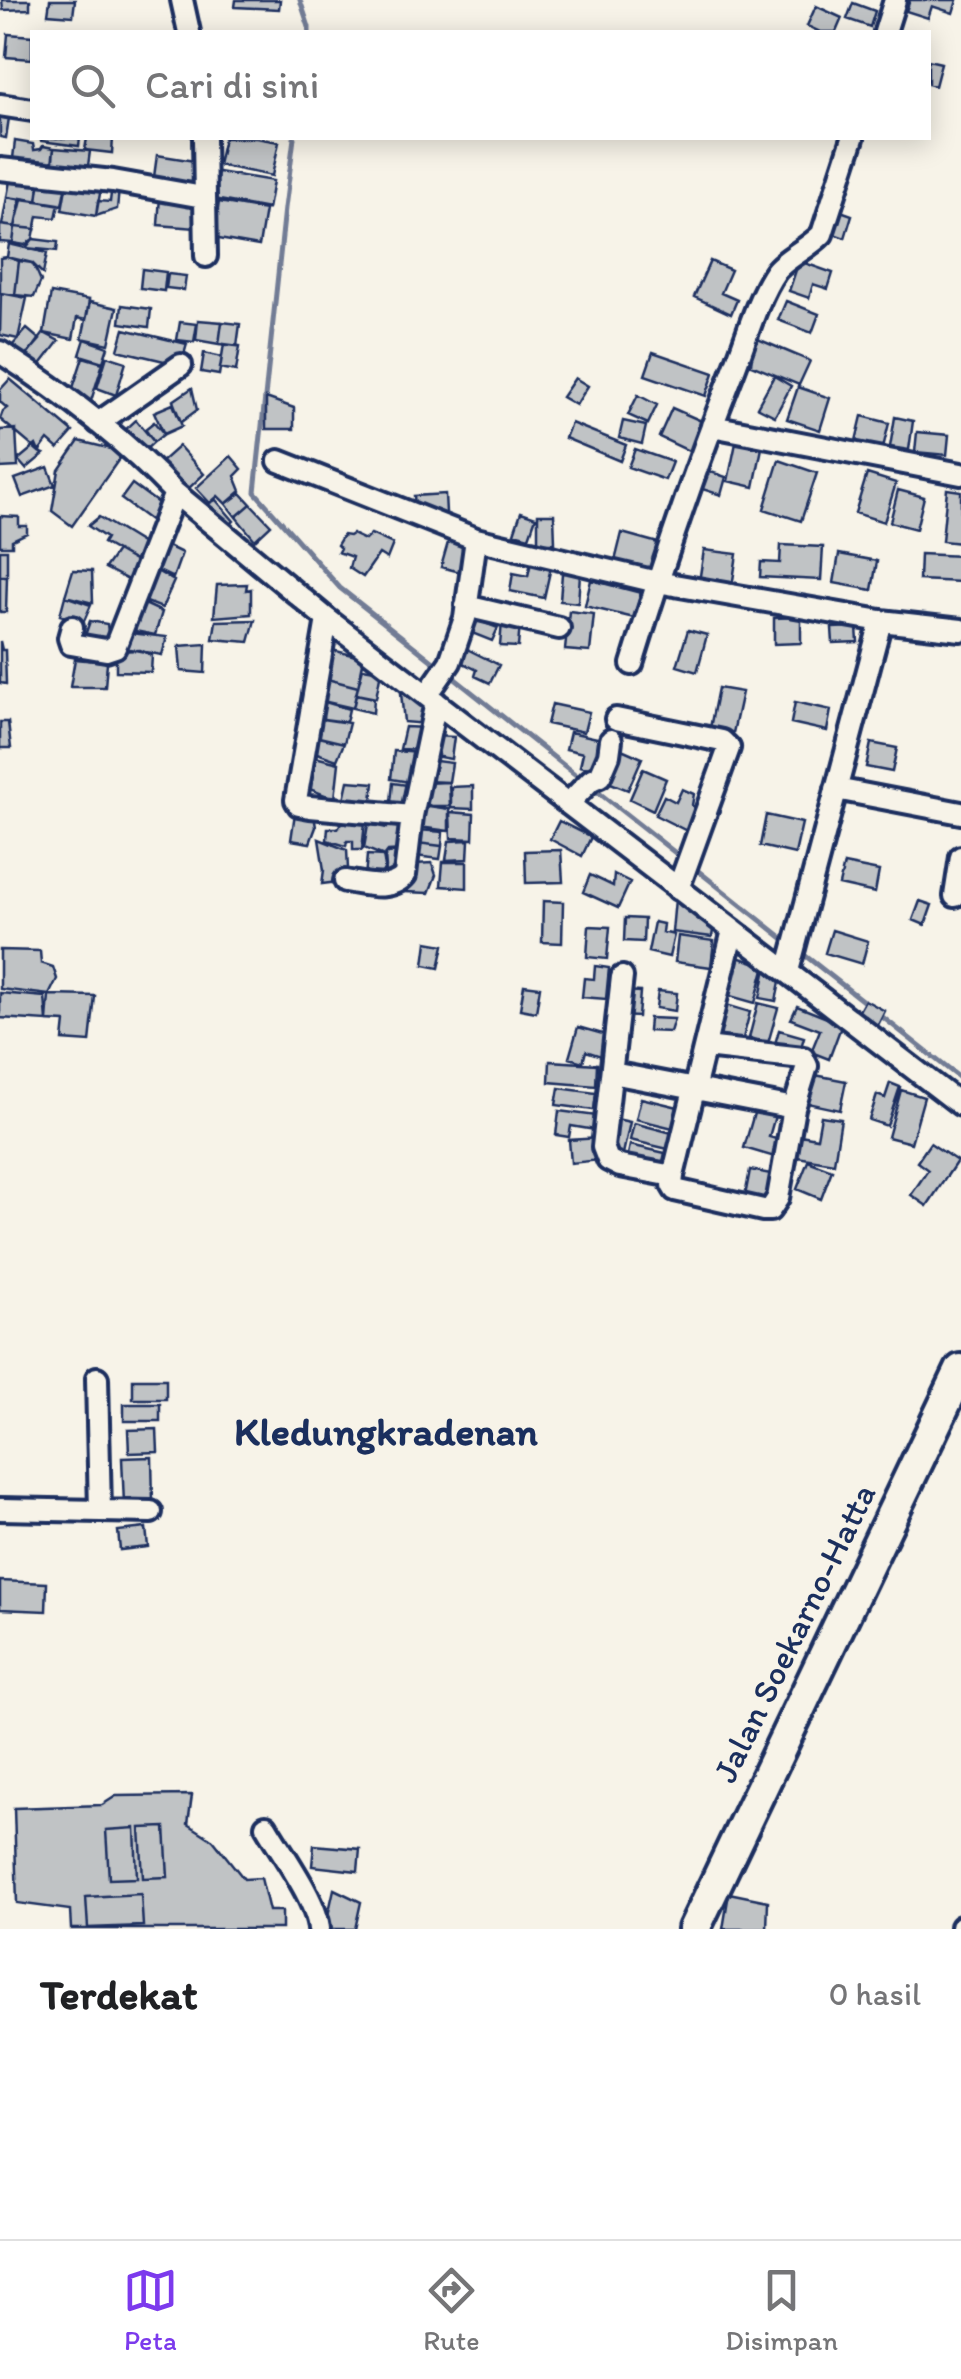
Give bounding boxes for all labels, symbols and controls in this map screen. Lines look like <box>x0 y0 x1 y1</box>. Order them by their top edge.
search box <box>30 30 931 140</box>
icon: search <box>65 58 120 113</box>
text: Cari di sini <box>145 62 319 108</box>
district label: Kledungkradenan <box>234 1407 538 1455</box>
street label: Jalan Soekarno-Hatta <box>704 1477 884 1789</box>
text: Terdekat <box>40 1969 198 2020</box>
text: 0 hasil <box>829 1975 921 2013</box>
tab: Peta <box>123 2263 178 2357</box>
tab: Rute <box>423 2263 480 2357</box>
tab: Disimpan <box>725 2263 838 2357</box>

